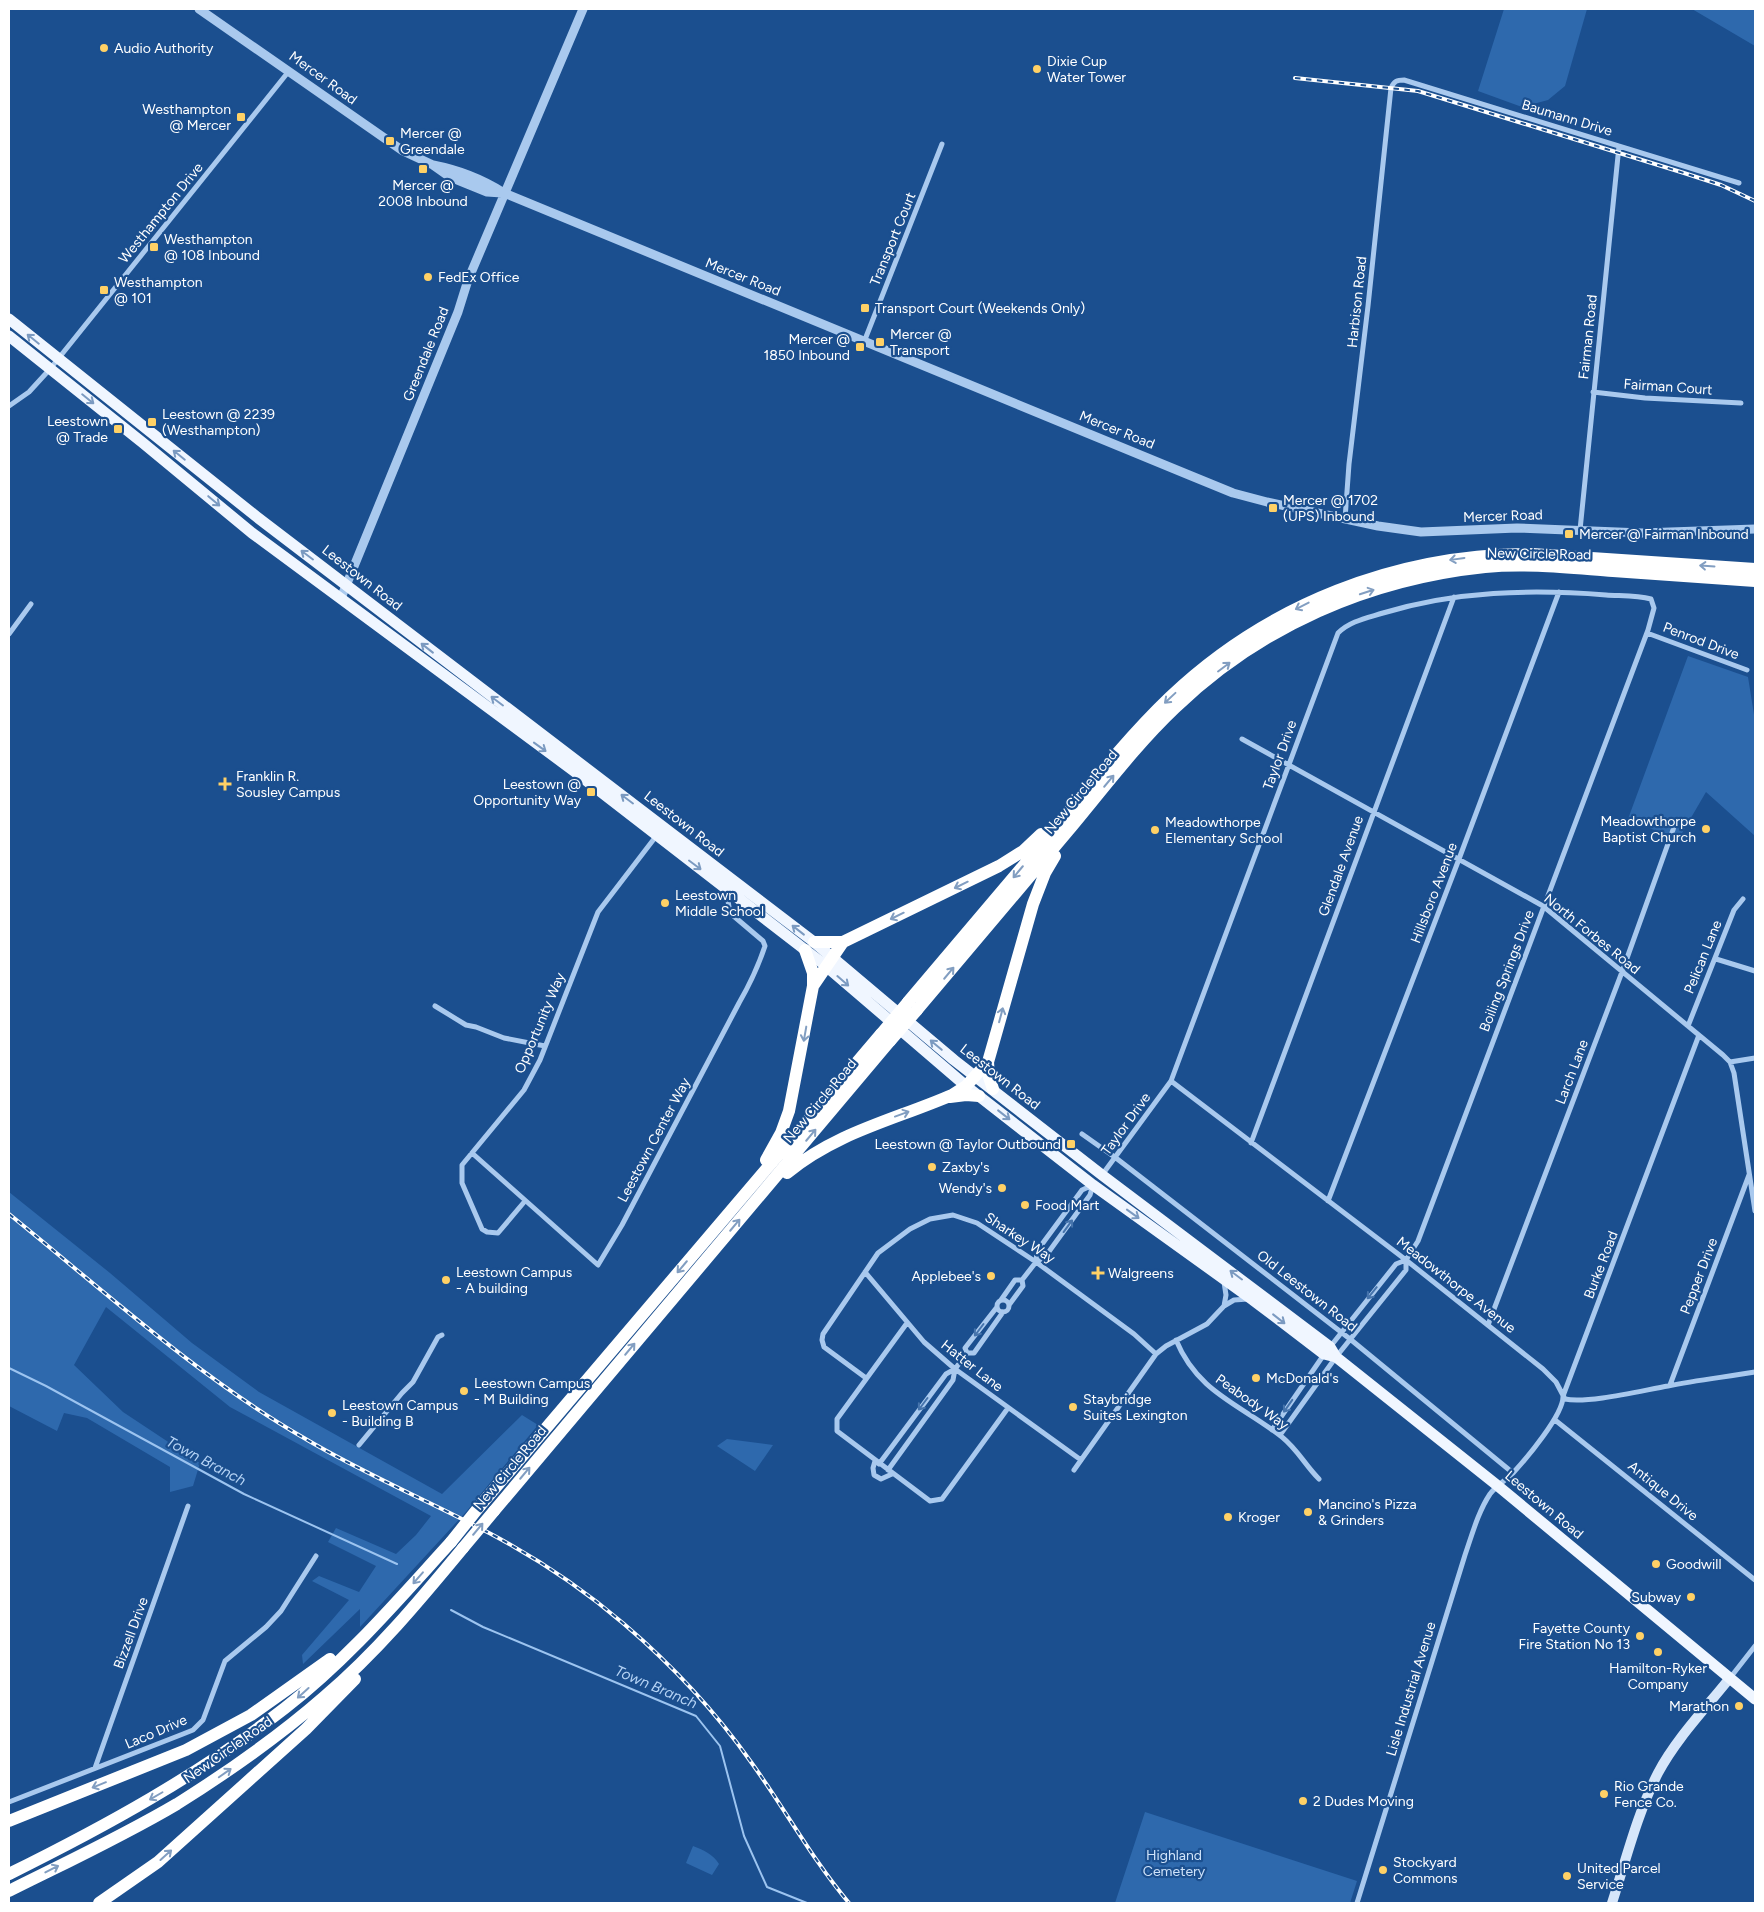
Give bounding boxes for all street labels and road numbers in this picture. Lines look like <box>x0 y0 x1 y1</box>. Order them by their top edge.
street label: Mercer Road <box>286 48 360 108</box>
street label: Baumann Drive <box>1520 96 1615 140</box>
street label: Westhampton Drive <box>115 159 207 267</box>
street label: Transport Court <box>867 190 919 288</box>
street label: Mercer Road <box>703 254 783 300</box>
street label: Harbison Road <box>1344 255 1370 349</box>
street label: Fairman Road <box>1575 294 1601 380</box>
street label: Greendale Road <box>399 304 453 404</box>
street label: Fairman Court <box>1623 375 1713 399</box>
street label: Mercer Road <box>1077 407 1157 453</box>
street label: Mercer Road <box>1463 506 1543 526</box>
street label: Leestown Road <box>319 542 405 614</box>
street label: New Circle Road <box>1486 545 1592 563</box>
street label: Penrod Drive <box>1660 619 1742 663</box>
street label: Taylor Drive <box>1260 717 1301 792</box>
street label: New Circle Road <box>1041 746 1121 838</box>
street label: Leestown Road <box>641 788 727 860</box>
street label: Glendale Avenue <box>1315 813 1367 919</box>
street label: Hillsboro Avenue <box>1407 840 1461 946</box>
street label: North Forbes Road <box>1541 890 1643 978</box>
street label: Boiling Springs Drive <box>1476 907 1538 1034</box>
street label: Pelican Lane <box>1681 917 1726 996</box>
street label: Opportunity Way <box>511 969 569 1076</box>
street label: Larch Lane <box>1552 1037 1592 1107</box>
street label: Leestown Road <box>957 1041 1043 1113</box>
street label: New Circle Road <box>780 1055 860 1147</box>
street label: Leestown Center Way <box>614 1074 694 1205</box>
street label: Taylor Drive <box>1098 1089 1155 1159</box>
street label: Sharkey Way <box>982 1209 1059 1267</box>
street label: Burke Road <box>1580 1229 1622 1301</box>
street label: Meadowthorpe Avenue <box>1393 1233 1519 1337</box>
street label: Pepper Drive <box>1677 1235 1721 1317</box>
street label: Old Leestown Road <box>1254 1247 1360 1335</box>
street label: Hatter Lane <box>938 1337 1007 1396</box>
street label: Peabody Way <box>1212 1371 1292 1434</box>
street label: New Circle Road <box>470 1422 550 1514</box>
street label: Antique Drive <box>1625 1458 1702 1525</box>
street label: Leestown Road <box>1501 1467 1587 1543</box>
street label: Bizzell Drive <box>110 1594 152 1671</box>
street label: Lisle Industrial Avenue <box>1382 1619 1440 1758</box>
street label: Laco Drive <box>122 1711 190 1753</box>
street label: New Circle Road <box>180 1713 276 1787</box>

